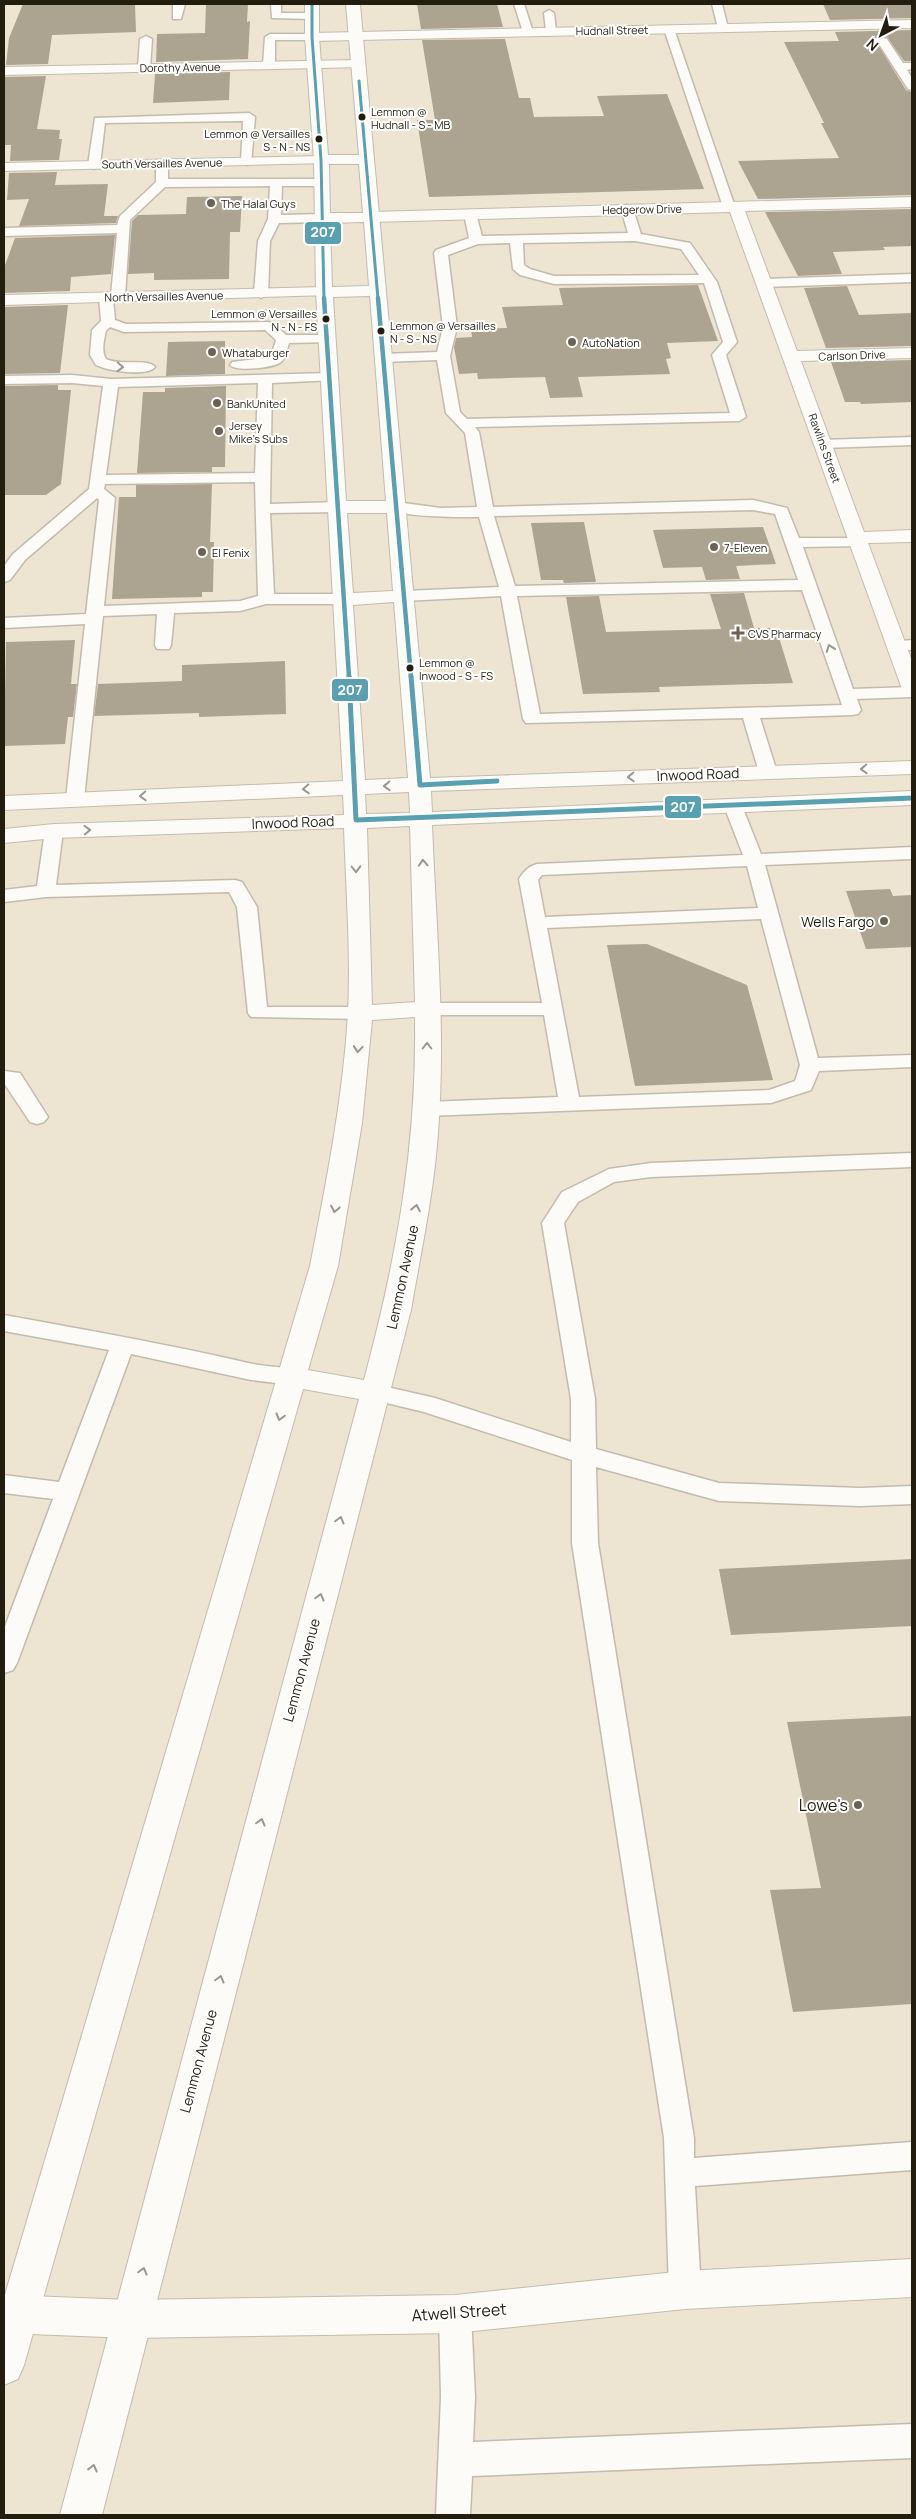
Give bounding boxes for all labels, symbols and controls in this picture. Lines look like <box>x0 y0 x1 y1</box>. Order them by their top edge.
north arrow <box>856 10 906 60</box>
street label: Hudnall Street <box>575 22 649 38</box>
text: N <box>862 35 882 56</box>
street label: Dorothy Avenue <box>139 59 221 75</box>
place label: Lemmon @ Hudnall - S - MB <box>371 104 450 132</box>
marker: Lemmon @ Hudnall - S - MB <box>357 112 367 122</box>
place label: Lemmon @ Versailles S - N - NS <box>204 126 310 154</box>
marker: Lemmon @ Versailles S - N - NS <box>314 134 324 144</box>
street label: South Versailles Avenue <box>101 154 223 172</box>
place label: The Halal Guys <box>221 196 296 211</box>
marker: The Halal Guys <box>205 197 217 209</box>
street label: Hedgerow Drive <box>602 201 683 217</box>
line badge: 207 <box>304 221 342 245</box>
text: 207 <box>310 222 336 241</box>
street label: North Versailles Avenue <box>104 287 224 305</box>
place label: Lemmon @ Versailles N - N - FS <box>211 306 317 334</box>
marker: Lemmon @ Versailles N - N - FS <box>321 314 331 324</box>
place label: Lemmon @ Versailles N - S - NS <box>390 318 496 346</box>
marker: Lemmon @ Versailles N - S - NS <box>376 326 386 336</box>
place label: AutoNation <box>582 335 640 350</box>
marker: AutoNation <box>566 336 578 348</box>
place label: Whataburger <box>222 345 289 360</box>
marker: Whataburger <box>206 346 218 358</box>
street label: Carlson Drive <box>818 346 886 364</box>
one-way arrow <box>117 361 125 372</box>
place label: BankUnited <box>227 396 286 411</box>
marker: BankUnited <box>211 397 223 409</box>
street label: Rawlins Street <box>805 411 845 485</box>
place label: Jersey Mike's Subs <box>229 418 288 446</box>
marker: Jersey Mike's Subs <box>213 425 225 437</box>
place label: 7-Eleven <box>724 540 767 555</box>
marker: 7-Eleven <box>708 541 720 553</box>
place label: El Fenix <box>212 545 250 560</box>
marker: El Fenix <box>196 546 208 558</box>
place label: CVS Pharmacy <box>748 626 822 641</box>
marker: CVS Pharmacy <box>732 627 744 639</box>
one-way arrow <box>826 645 836 653</box>
place label: Lemmon @ Inwood - S - FS <box>419 655 493 683</box>
marker: Lemmon @ Inwood - S - FS <box>405 663 415 673</box>
line badge: 207 <box>331 678 369 702</box>
text: 207 <box>337 680 363 699</box>
street label: Inwood Road <box>656 763 740 785</box>
one-way arrow <box>859 763 867 774</box>
one-way arrow <box>627 771 635 782</box>
one-way arrow <box>383 781 390 791</box>
one-way arrow <box>301 784 309 794</box>
one-way arrow <box>139 791 147 801</box>
line badge: 207 <box>664 795 702 819</box>
text: 207 <box>670 797 696 816</box>
street label: Inwood Road <box>251 811 335 833</box>
one-way arrow <box>84 825 92 836</box>
one-way arrow <box>418 859 429 867</box>
one-way arrow <box>351 865 362 873</box>
place label: Wells Fargo <box>801 912 874 931</box>
marker: Wells Fargo <box>878 915 890 927</box>
one-way arrow <box>422 1042 432 1050</box>
one-way arrow <box>353 1045 364 1053</box>
one-way arrow <box>411 1204 421 1212</box>
one-way arrow <box>330 1205 340 1214</box>
street label: Lemmon Avenue <box>382 1223 422 1331</box>
one-way arrow <box>275 1413 286 1421</box>
one-way arrow <box>335 1516 345 1524</box>
one-way arrow <box>314 1592 325 1601</box>
street label: Lemmon Avenue <box>278 1616 324 1724</box>
place label: Lowe's <box>799 1794 848 1816</box>
marker: Lowe's <box>852 1799 864 1811</box>
one-way arrow <box>255 1817 266 1826</box>
one-way arrow <box>214 1974 225 1983</box>
street label: Lemmon Avenue <box>175 2007 221 2115</box>
one-way arrow <box>138 2268 148 2276</box>
street label: Atwell Street <box>411 2298 507 2326</box>
one-way arrow <box>87 2464 98 2472</box>

